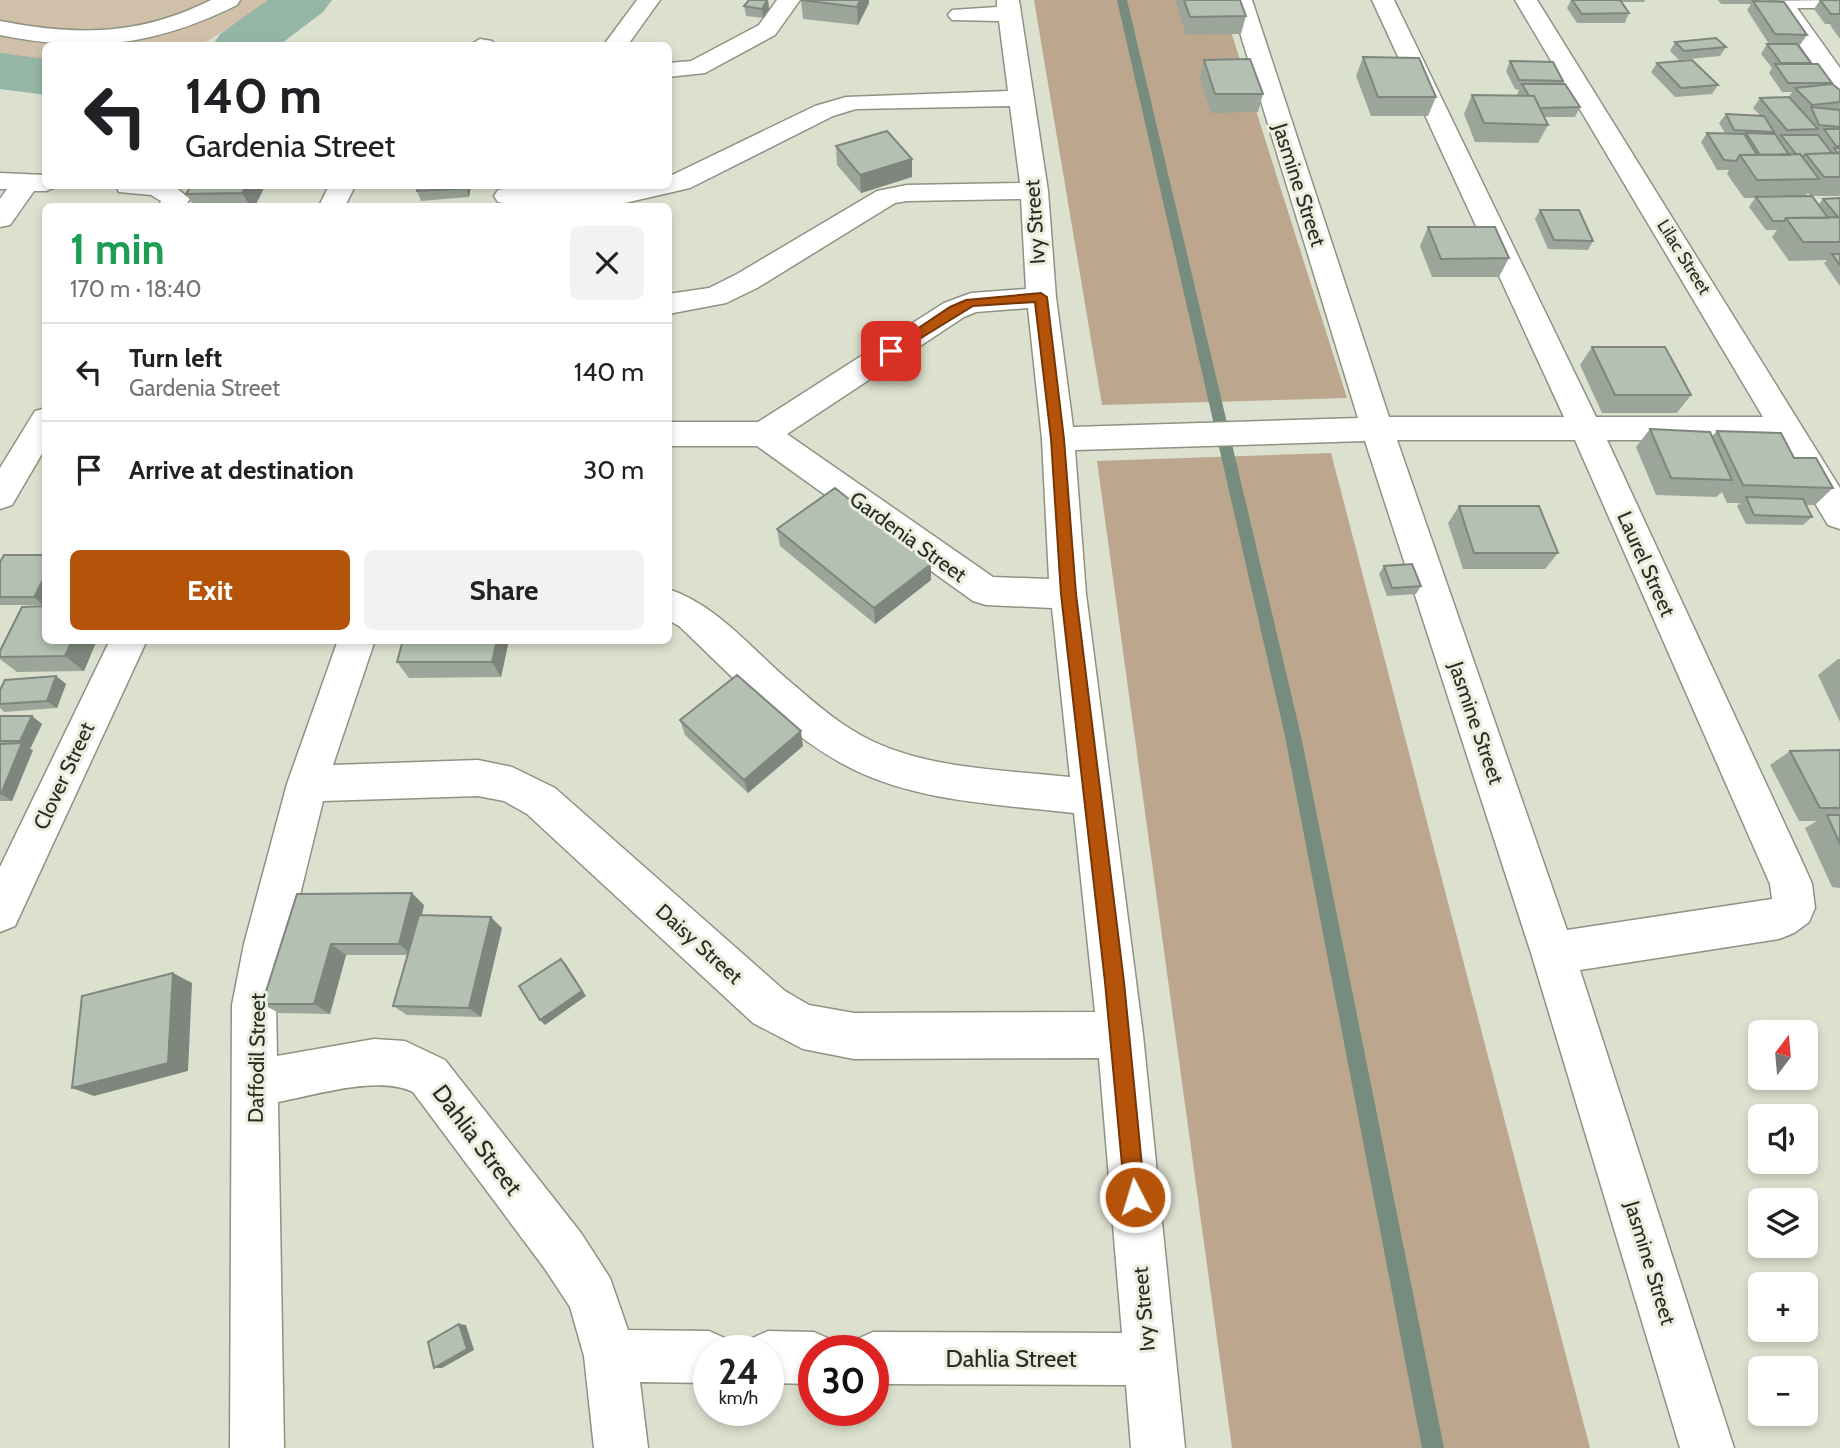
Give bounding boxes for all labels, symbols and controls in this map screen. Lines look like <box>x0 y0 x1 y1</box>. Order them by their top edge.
text: 140 m <box>185 66 322 125</box>
icon: left <box>70 70 161 161</box>
street label: Jasmine Street <box>1268 119 1331 250</box>
text: Gardenia Street <box>185 126 395 165</box>
street label: Ivy Street <box>1019 179 1050 265</box>
street label: Lilac Street <box>1652 215 1716 299</box>
text: 1 min <box>70 223 165 275</box>
button: close <box>570 226 644 300</box>
text: 170 m · 18:40 <box>70 275 202 303</box>
pin <box>861 321 921 381</box>
icon: arrive <box>872 332 910 370</box>
text: Turn left <box>129 342 222 374</box>
icon: left <box>70 353 108 391</box>
text: 140 m <box>574 356 644 388</box>
text: Gardenia Street <box>129 374 280 402</box>
icon: arrive <box>70 451 108 489</box>
text: Arrive at destination <box>129 454 354 486</box>
text: 30 m <box>583 454 644 486</box>
street label: Gardenia Street <box>845 486 971 587</box>
street label: Laurel Street <box>1612 507 1681 620</box>
button: Exit <box>70 550 350 630</box>
button: Share <box>364 550 644 630</box>
street label: Jasmine Street <box>1443 657 1509 787</box>
street label: Clover Street <box>28 718 99 833</box>
street label: Daisy Street <box>651 898 748 989</box>
street label: Daffodil Street <box>243 993 270 1123</box>
north arrow <box>1748 1020 1818 1090</box>
map controls <box>1748 1020 1818 1426</box>
street label: Dahlia Street <box>426 1079 528 1201</box>
button: sound <box>1748 1104 1818 1174</box>
position arrow <box>1098 1160 1172 1234</box>
button: layers <box>1748 1188 1818 1258</box>
street label: Jasmine Street <box>1620 1197 1681 1328</box>
street label: Ivy Street <box>1127 1266 1160 1352</box>
button: + <box>1748 1272 1818 1342</box>
speed limit sign: 30 <box>798 1335 889 1426</box>
street label: Dahlia Street <box>945 1344 1077 1373</box>
text: 24 <box>718 1350 759 1393</box>
button: − <box>1748 1356 1818 1426</box>
text: km/h <box>719 1387 758 1409</box>

